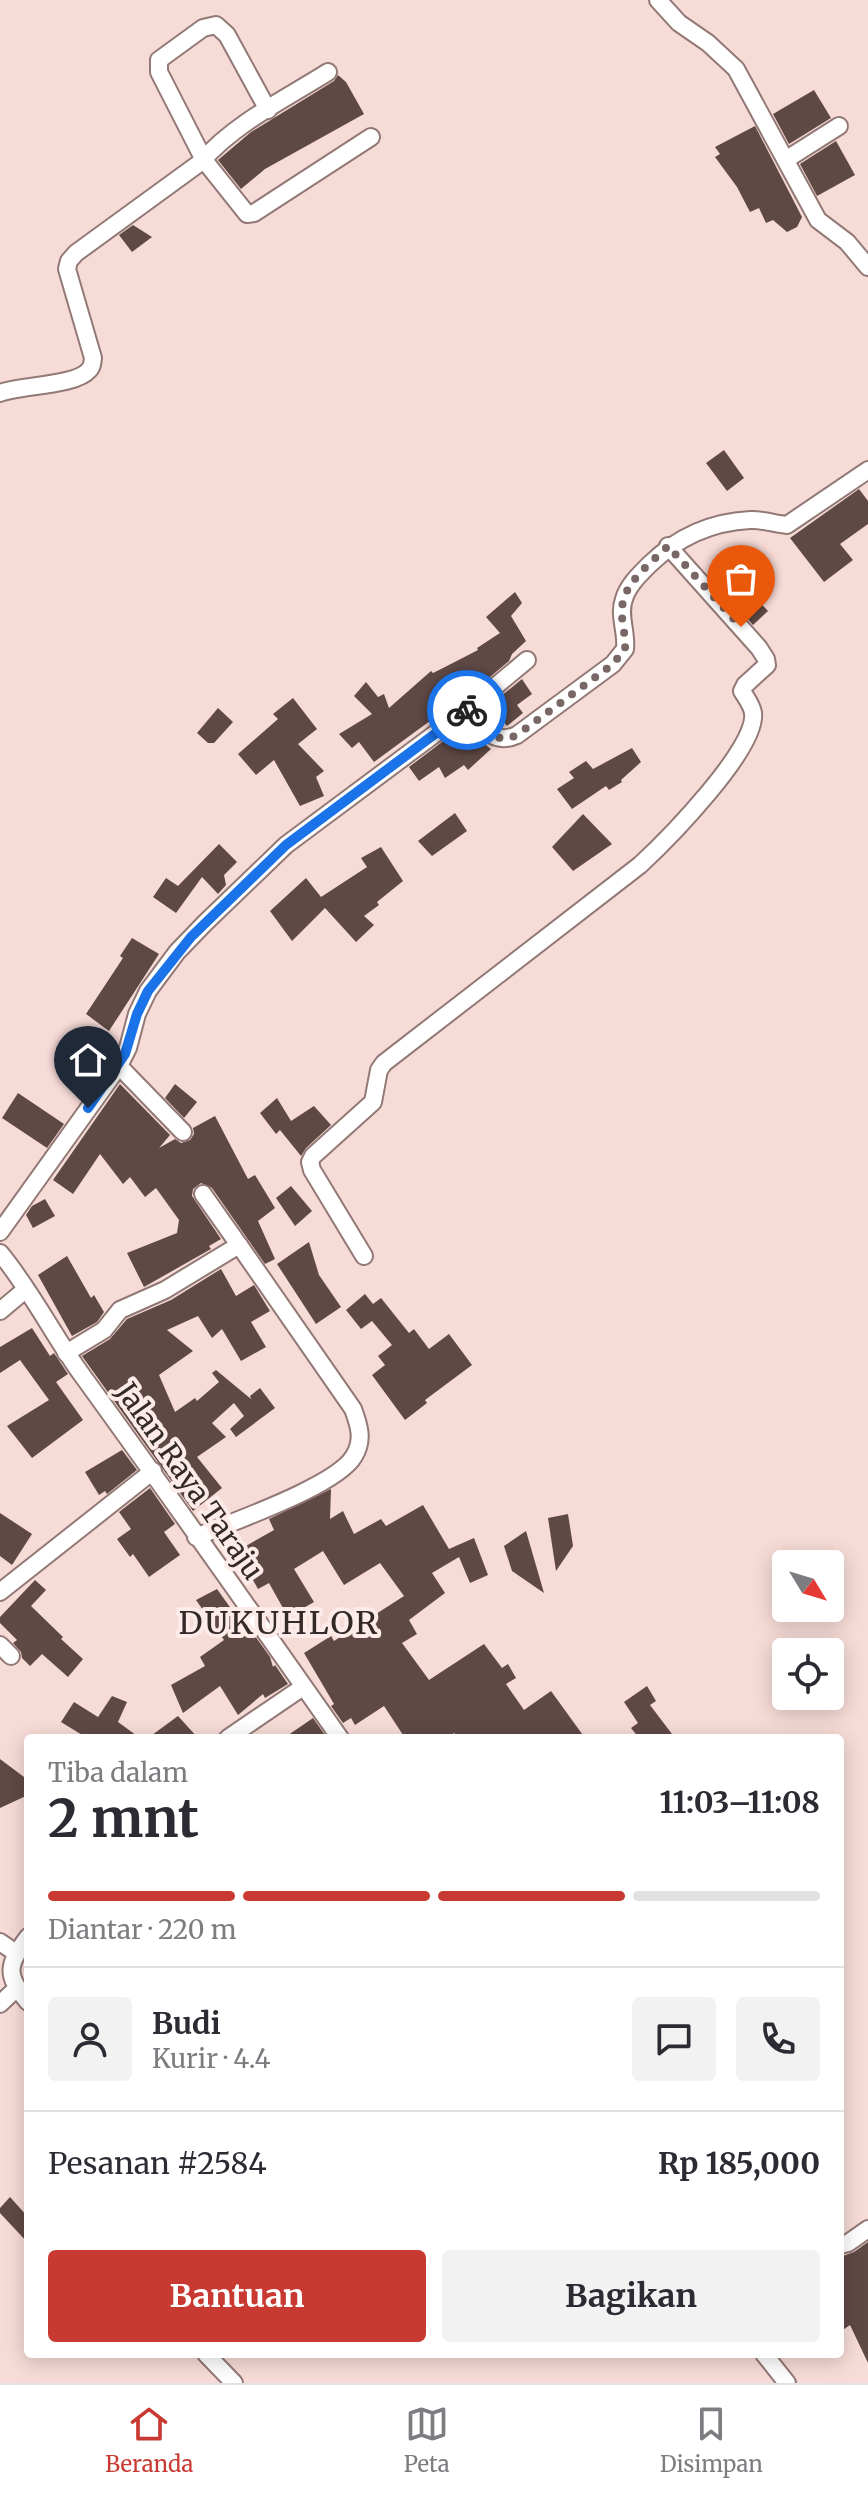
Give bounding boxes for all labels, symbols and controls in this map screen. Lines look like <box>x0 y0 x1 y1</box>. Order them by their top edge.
pin <box>707 545 775 627</box>
icon: bag <box>719 557 763 601</box>
courier <box>427 670 507 750</box>
icon: bike <box>445 688 489 732</box>
pin <box>54 1026 122 1108</box>
icon: home <box>66 1038 110 1082</box>
street label: Jalan Raya Taraju <box>108 1375 271 1586</box>
north arrow <box>772 1550 844 1622</box>
map controls <box>772 1550 844 1710</box>
district label: DUKUHLOR <box>179 1603 379 1643</box>
button: locate <box>772 1638 844 1710</box>
text: Tiba dalam <box>48 1756 188 1789</box>
text: 11:03–11:08 <box>660 1783 820 1821</box>
text: 2 mnt <box>48 1786 199 1851</box>
text: Diantar · 220 m <box>48 1913 237 1946</box>
button: person <box>48 1997 132 2081</box>
button: chat <box>632 1997 716 2081</box>
button: phone <box>736 1997 820 2081</box>
text: Budi <box>152 2004 221 2042</box>
text: Kurir · 4.4 <box>152 2042 270 2075</box>
text: Pesanan #2584 <box>48 2144 267 2182</box>
text: Rp 185,000 <box>658 2144 820 2182</box>
button: Bantuan <box>48 2250 426 2342</box>
button: Bagikan <box>442 2250 820 2342</box>
tab: Beranda <box>105 2402 193 2478</box>
tab: Peta <box>404 2402 450 2478</box>
tab: Disimpan <box>660 2402 763 2478</box>

